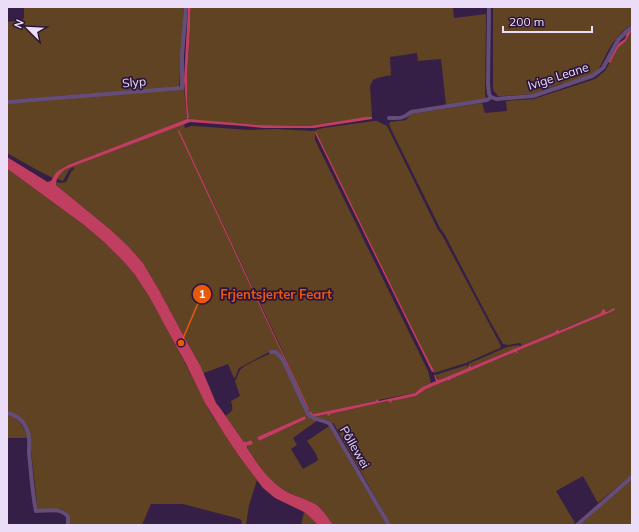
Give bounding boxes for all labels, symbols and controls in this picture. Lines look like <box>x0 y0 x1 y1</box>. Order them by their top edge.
north arrow <box>8 8 48 48</box>
scale bar <box>503 8 592 34</box>
text: 200 m <box>509 14 544 29</box>
text: N <box>11 17 27 31</box>
street label: Ivige Leane <box>526 59 590 93</box>
street label: Slyp <box>121 73 147 91</box>
callout: Frjentsjerter Feart <box>192 282 340 307</box>
text: 1 <box>198 286 206 301</box>
text: Frjentsjerter Feart <box>220 286 332 302</box>
street label: Pôllewei <box>337 423 373 471</box>

